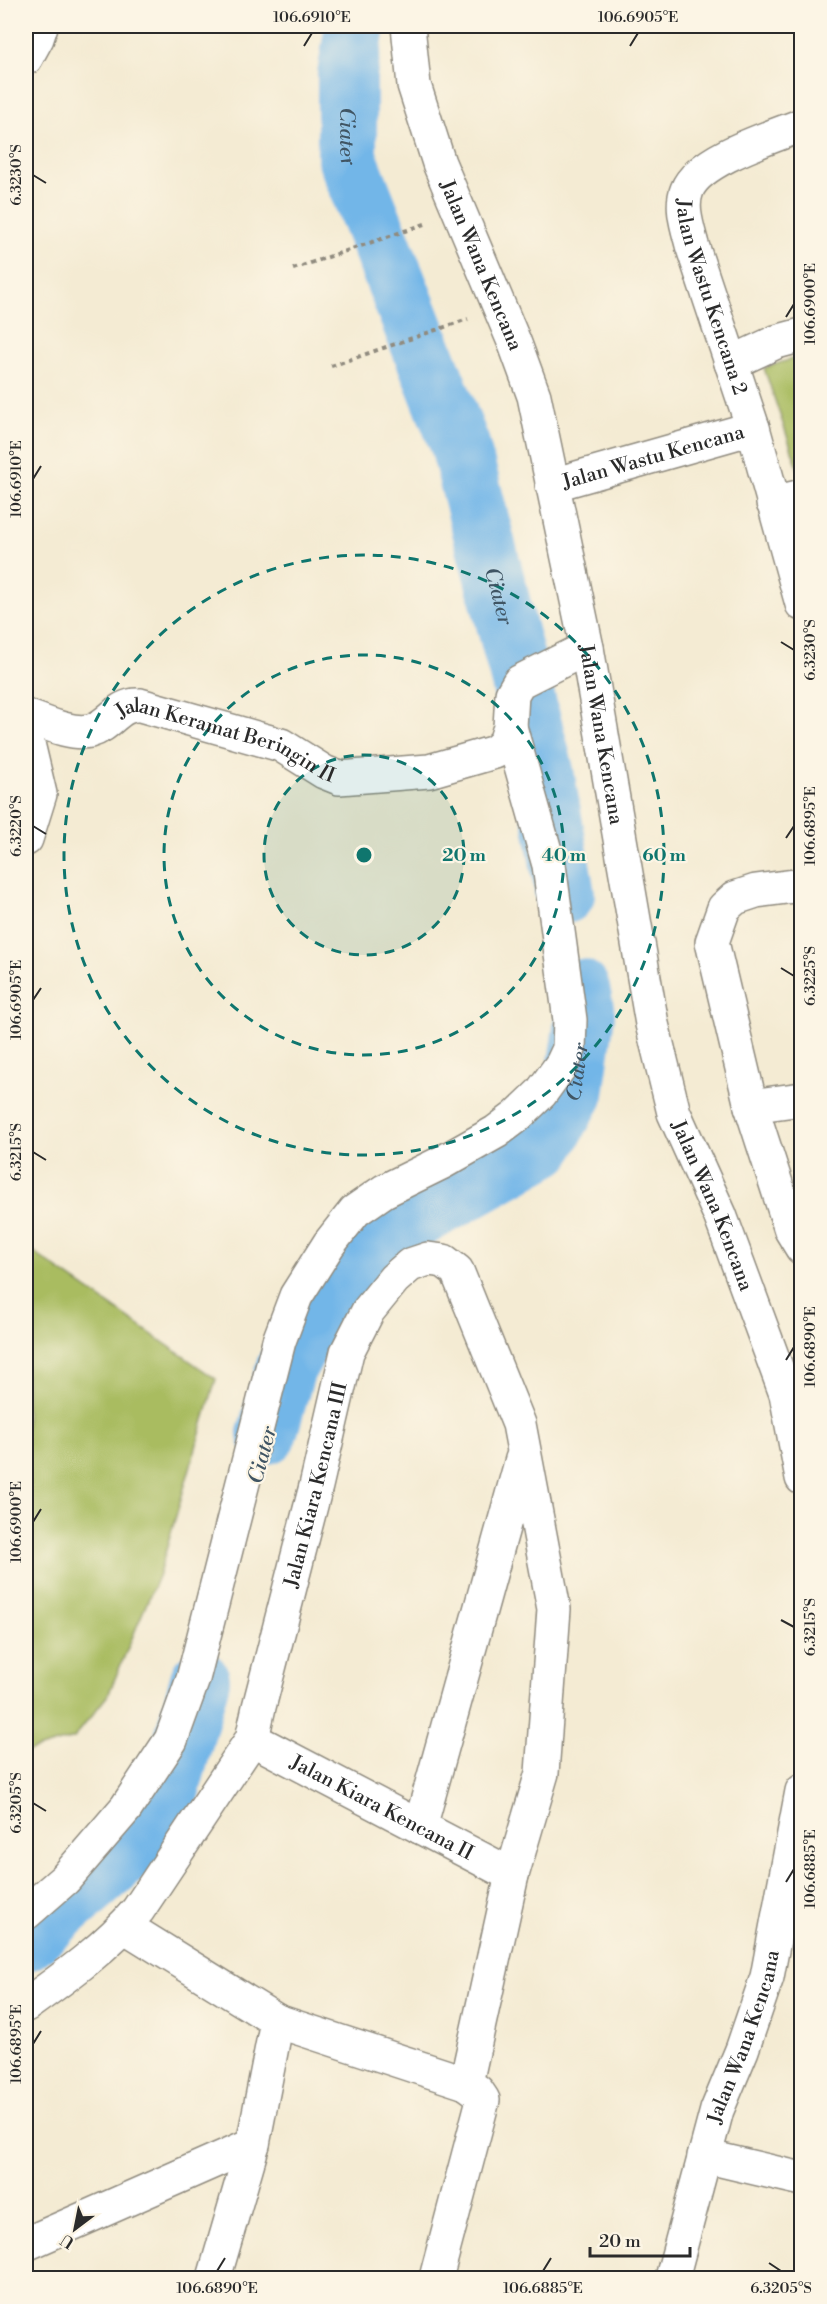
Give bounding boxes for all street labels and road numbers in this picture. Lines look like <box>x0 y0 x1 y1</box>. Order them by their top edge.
street label: Jalan Wana Kencana <box>433 176 528 355</box>
street label: Jalan Wastu Kencana 2 <box>670 198 752 398</box>
street label: Jalan Wastu Kencana <box>559 420 748 496</box>
street label: Jalan Wana Kencana <box>572 641 628 828</box>
street label: Jalan Keramat Beringin II <box>110 694 339 789</box>
street label: Jalan Wana Kencana <box>665 1116 758 1296</box>
street label: Jalan Kiara Kencana III <box>279 1379 354 1591</box>
street label: Jalan Kiara Kencana II <box>285 1750 478 1867</box>
street label: Jalan Wana Kencana <box>703 1947 786 2127</box>

